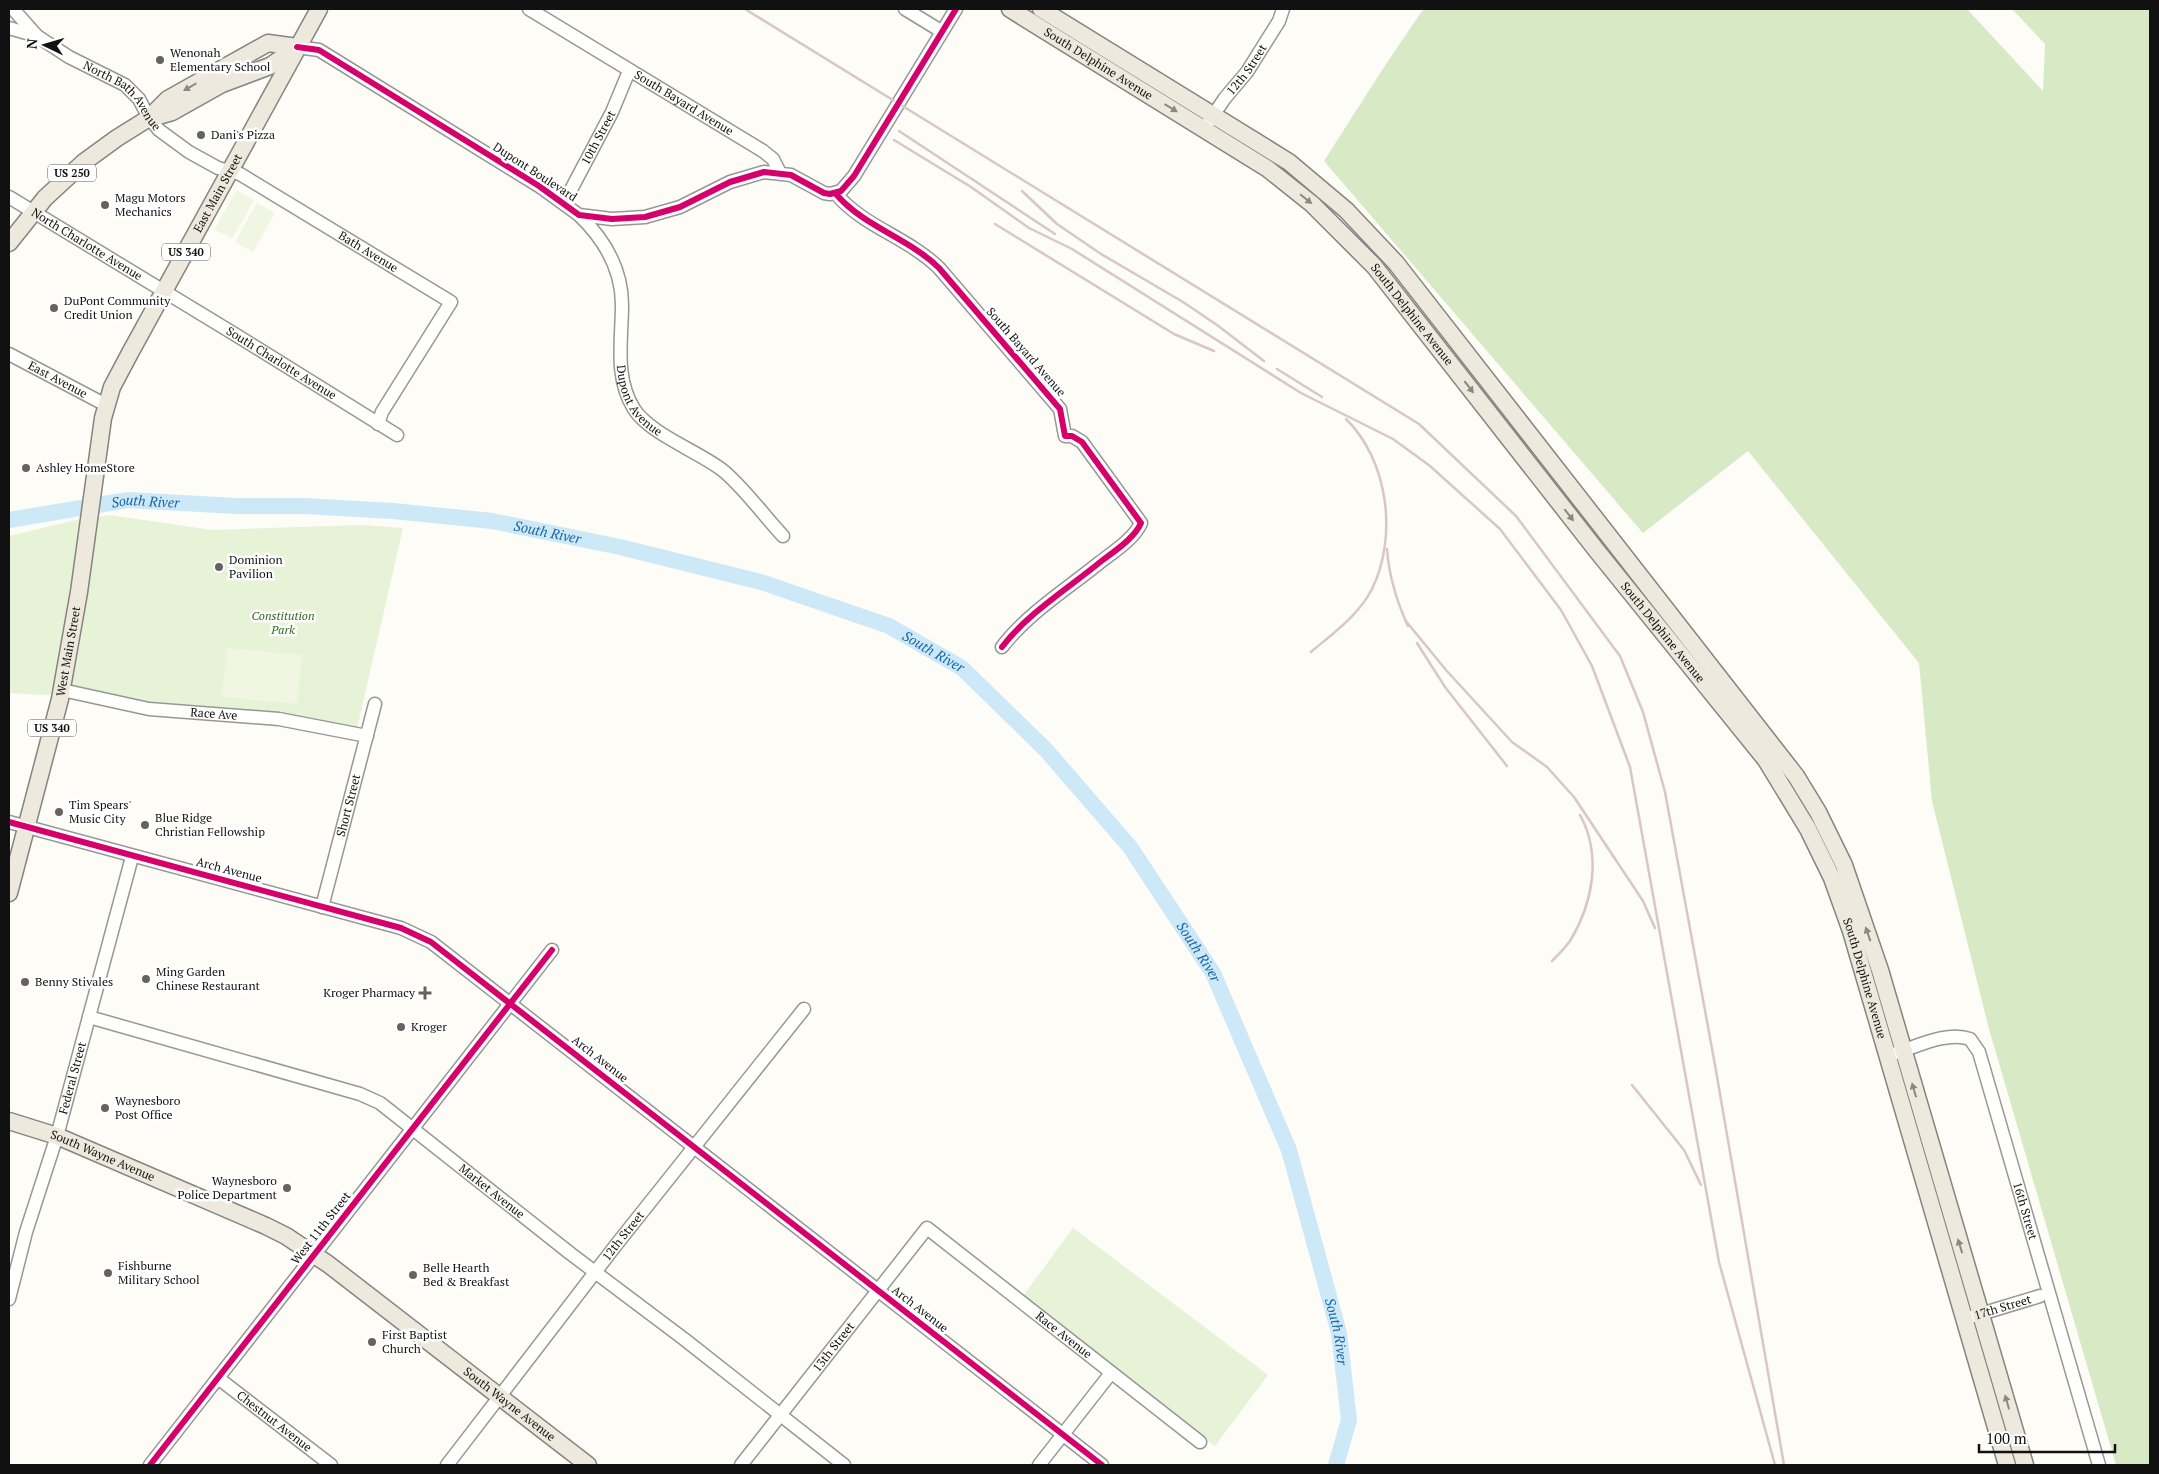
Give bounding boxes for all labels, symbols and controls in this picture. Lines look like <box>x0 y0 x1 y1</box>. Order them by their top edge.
north arrow <box>20 20 70 70</box>
street label: South Delphine Avenue <box>1041 24 1156 103</box>
text: N <box>22 37 42 50</box>
street label: 12th Street <box>1223 41 1270 98</box>
place label: Wenonah Elementary School <box>170 45 271 74</box>
marker: Wenonah Elementary School <box>154 54 166 66</box>
street label: North Bath Avenue <box>81 57 164 134</box>
street label: South Bayard Avenue <box>632 67 736 138</box>
one-way arrow <box>183 82 197 91</box>
one-way arrow <box>1165 103 1178 112</box>
street label: 10th Street <box>578 107 619 167</box>
place label: Dani's Pizza <box>211 127 275 142</box>
marker: Dani's Pizza <box>195 129 207 141</box>
street label: Dupont Boulevard <box>490 139 580 204</box>
street label: East Main Street <box>190 150 245 235</box>
road number: US 250 <box>48 164 96 182</box>
place label: Magu Motors Mechanics <box>115 190 185 219</box>
one-way arrow <box>1299 193 1312 204</box>
marker: Magu Motors Mechanics <box>99 199 111 211</box>
street label: North Charlotte Avenue <box>29 204 145 283</box>
street label: Bath Avenue <box>336 228 401 275</box>
road number: US 340 <box>162 243 210 260</box>
street label: South Delphine Avenue <box>1368 260 1457 368</box>
place label: DuPont Community Credit Union <box>64 293 171 322</box>
marker: DuPont Community Credit Union <box>48 302 60 314</box>
street label: South Bayard Avenue <box>984 304 1069 399</box>
street label: South Charlotte Avenue <box>224 323 339 403</box>
street label: East Avenue <box>26 357 90 401</box>
street label: Dupont Avenue <box>614 364 665 439</box>
one-way arrow <box>1463 380 1474 393</box>
place label: Ashley HomeStore <box>36 460 135 475</box>
marker: Ashley HomeStore <box>20 462 32 474</box>
water label: South River <box>110 490 181 512</box>
one-way arrow <box>1564 508 1575 521</box>
water label: South River <box>512 516 583 548</box>
place label: Dominion Pavilion <box>229 552 283 581</box>
marker: Dominion Pavilion <box>213 561 225 573</box>
street label: South Delphine Avenue <box>1618 579 1708 685</box>
street label: West Main Street <box>53 604 83 697</box>
park label: Constitution Park <box>251 608 315 637</box>
water label: South River <box>899 626 969 677</box>
street label: Race Ave <box>190 704 238 723</box>
road number: US 340 <box>28 720 76 736</box>
street label: Short Street <box>333 772 364 838</box>
place label: Tim Spears' Music City <box>69 797 131 826</box>
marker: Tim Spears' Music City <box>53 806 65 818</box>
place label: Blue Ridge Christian Fellowship <box>155 810 265 839</box>
marker: Blue Ridge Christian Fellowship <box>139 819 151 831</box>
street label: Arch Avenue <box>195 854 264 885</box>
street label: South Delphine Avenue <box>1840 916 1890 1040</box>
water label: South River <box>1173 918 1226 985</box>
one-way arrow <box>1864 927 1871 942</box>
place label: Ming Garden Chinese Restaurant <box>156 964 261 993</box>
marker: Ming Garden Chinese Restaurant <box>140 973 152 985</box>
place label: Benny Stivales <box>35 974 113 989</box>
marker: Benny Stivales <box>19 976 31 988</box>
place label: Kroger Pharmacy <box>323 985 416 1000</box>
marker: Kroger Pharmacy <box>419 987 431 999</box>
place label: Kroger <box>411 1019 447 1034</box>
marker: Kroger <box>395 1021 407 1033</box>
street label: Arch Avenue <box>569 1032 631 1085</box>
street label: Federal Street <box>55 1039 89 1116</box>
one-way arrow <box>1910 1082 1918 1097</box>
place label: Waynesboro Post Office <box>115 1093 181 1122</box>
marker: Waynesboro Post Office <box>99 1102 111 1114</box>
street label: South Wayne Avenue <box>49 1126 157 1184</box>
street label: Market Avenue <box>456 1160 528 1221</box>
place label: Waynesboro Police Department <box>178 1173 278 1202</box>
street label: 16th Street <box>2010 1180 2041 1242</box>
marker: Waynesboro Police Department <box>281 1182 293 1194</box>
street label: West 11th Street <box>288 1188 354 1267</box>
street label: 12th Street <box>599 1207 648 1264</box>
one-way arrow <box>1956 1238 1964 1253</box>
place label: Fishburne Military School <box>118 1258 200 1287</box>
place label: Belle Hearth Bed & Breakfast <box>423 1260 510 1289</box>
marker: Fishburne Military School <box>102 1267 114 1279</box>
marker: Belle Hearth Bed & Breakfast <box>407 1269 419 1281</box>
street label: Arch Avenue <box>889 1282 951 1335</box>
street label: 17th Street <box>1972 1291 2033 1323</box>
water label: South River <box>1321 1296 1353 1367</box>
street label: Race Avenue <box>1033 1308 1095 1361</box>
street label: 13th Street <box>809 1318 858 1375</box>
place label: First Baptist Church <box>382 1327 448 1356</box>
marker: First Baptist Church <box>366 1336 378 1348</box>
street label: South Wayne Avenue <box>461 1364 559 1444</box>
street label: Chestnut Avenue <box>234 1387 315 1455</box>
one-way arrow <box>2002 1394 2010 1409</box>
scale bar <box>1979 1422 2115 1454</box>
text: 100 m <box>1986 1428 2027 1448</box>

